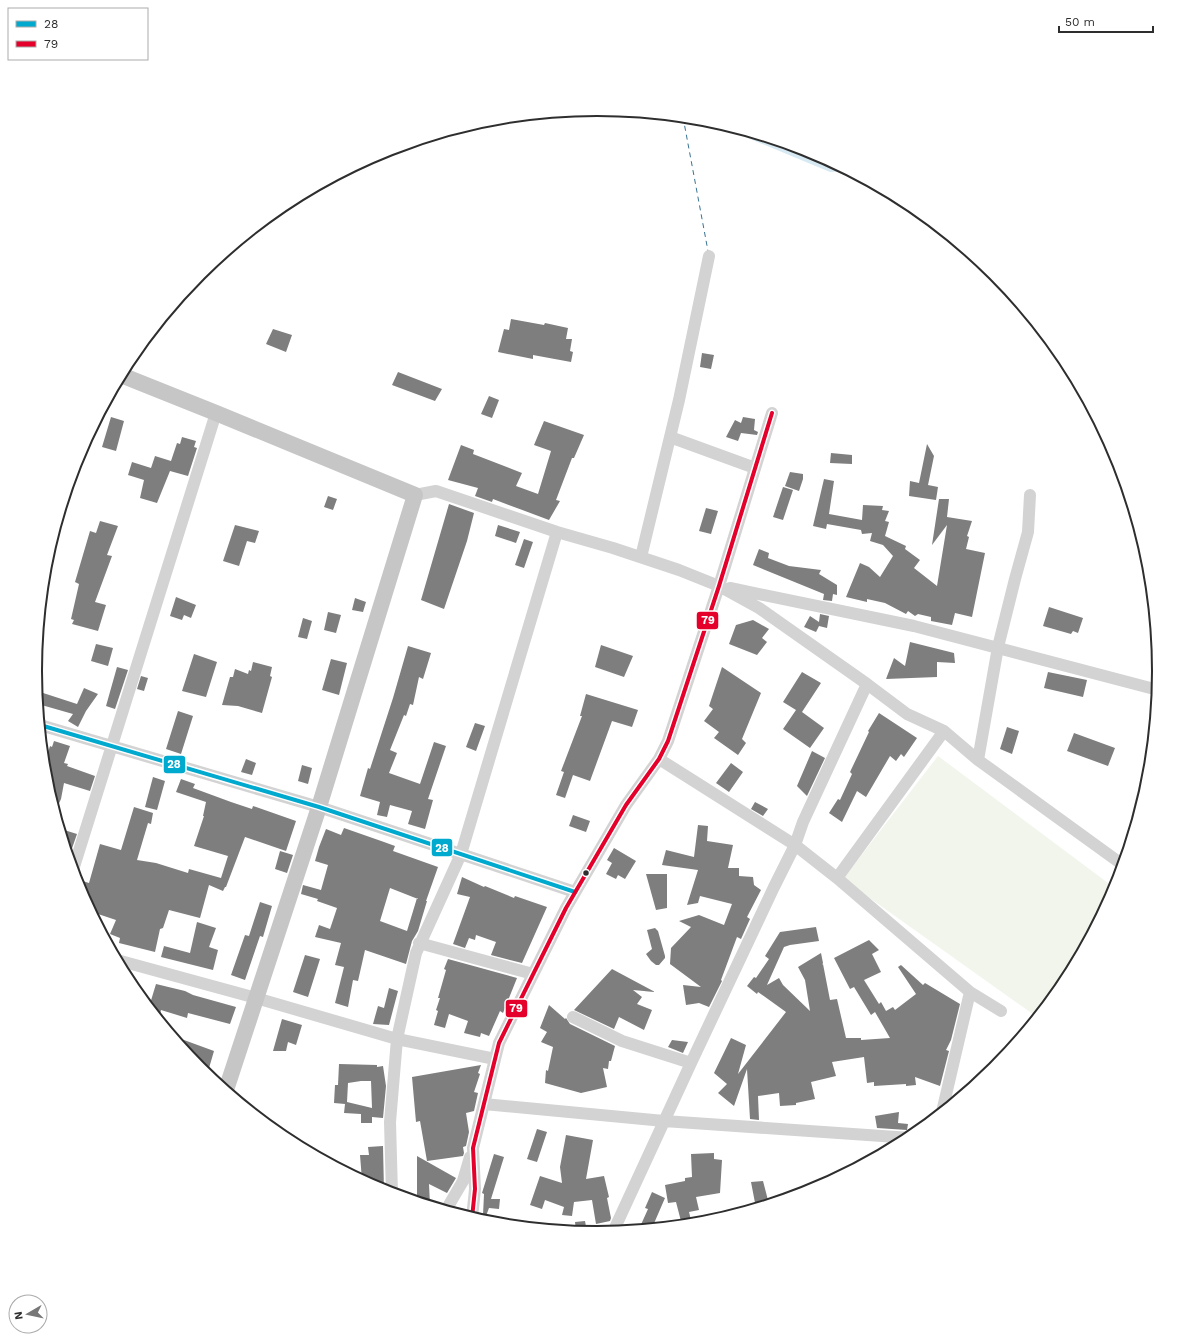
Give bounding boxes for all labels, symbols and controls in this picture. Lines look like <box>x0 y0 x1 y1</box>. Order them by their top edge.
legend <box>8 8 148 60</box>
scale bar <box>1059 8 1153 34</box>
text: 50 m <box>1065 15 1095 29</box>
text: 28 <box>44 17 58 31</box>
text: 79 <box>44 37 58 51</box>
line badge: 79 <box>696 611 719 630</box>
text: 79 <box>701 614 715 627</box>
line badge: 28 <box>163 755 186 774</box>
text: 28 <box>167 758 181 771</box>
line badge: 28 <box>431 838 453 857</box>
text: 28 <box>435 842 449 855</box>
unlabelled marker <box>581 868 591 878</box>
line badge: 79 <box>505 999 528 1018</box>
text: 79 <box>509 1002 523 1015</box>
north arrow <box>8 1294 48 1334</box>
text: N <box>12 1310 26 1321</box>

